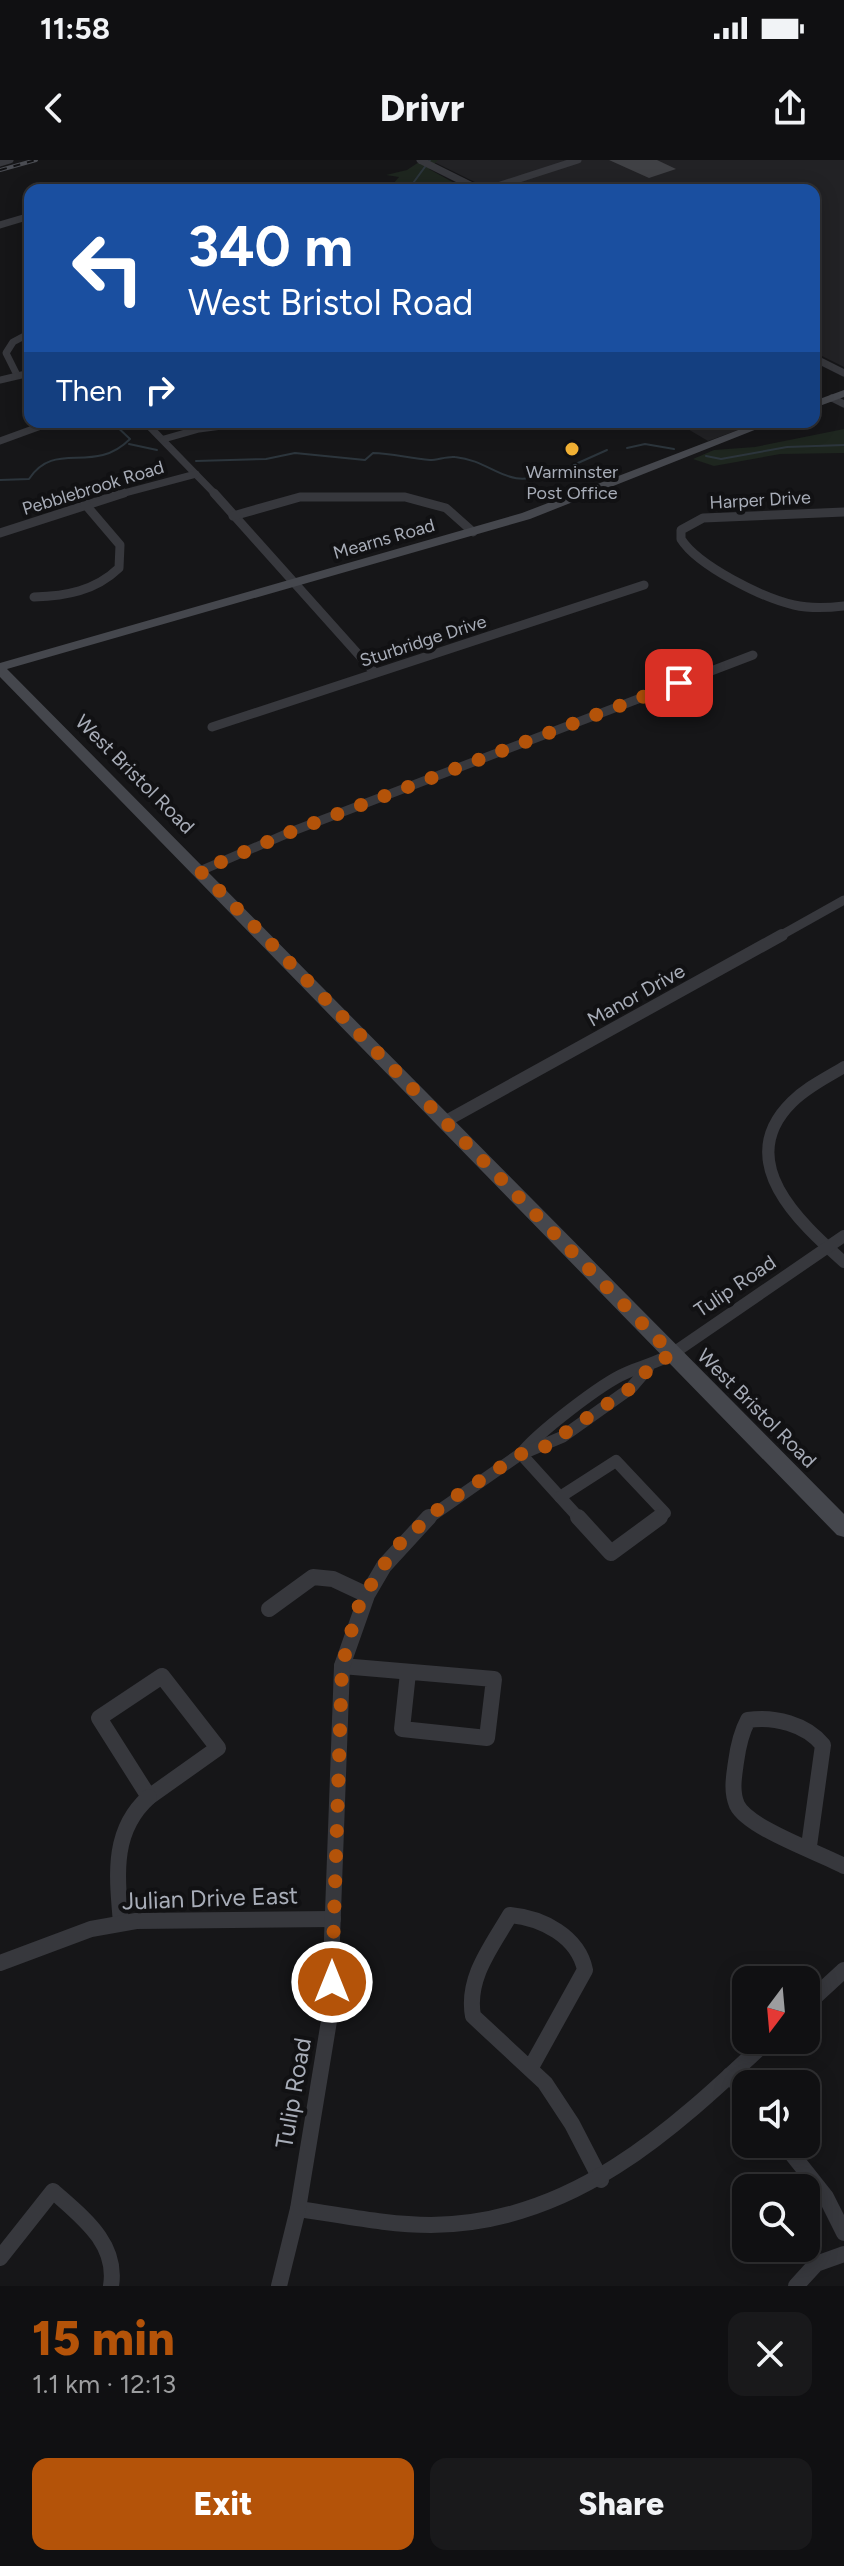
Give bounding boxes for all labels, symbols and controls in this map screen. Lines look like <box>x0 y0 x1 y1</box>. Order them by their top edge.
text: 11:58 <box>40 10 110 47</box>
icon: back <box>32 86 76 130</box>
icon: share <box>768 86 812 130</box>
text: Drivr <box>380 87 464 130</box>
text: 340 m <box>188 213 353 280</box>
icon: left <box>56 216 160 320</box>
text: West Bristol Road <box>188 281 473 324</box>
icon: right <box>138 368 182 412</box>
text: Then <box>56 372 122 409</box>
marker: Warminster Post Office <box>563 440 581 458</box>
street label: Pebblebrook Road <box>19 456 167 520</box>
place label: Warminster Post Office <box>526 461 618 504</box>
street label: Harper Drive <box>709 486 811 514</box>
street label: Mearns Road <box>331 514 437 564</box>
street label: Sturbridge Drive <box>357 610 489 672</box>
pin <box>645 649 713 717</box>
icon: arrive <box>657 661 701 705</box>
street label: West Bristol Road <box>70 709 200 839</box>
street label: Manor Drive <box>583 958 689 1032</box>
street label: Tulip Road <box>690 1250 780 1322</box>
street label: West Bristol Road <box>692 1343 822 1473</box>
street label: Julian Drive East <box>121 1880 299 1916</box>
position arrow <box>290 1940 374 2024</box>
north arrow <box>732 1966 820 2054</box>
map controls <box>732 1966 820 2262</box>
street label: Tulip Road <box>269 2035 317 2151</box>
button: sound <box>732 2070 820 2158</box>
button: search <box>732 2174 820 2262</box>
text: 15 min <box>32 2309 175 2367</box>
button: close <box>728 2312 812 2396</box>
text: 1.1 km · 12:13 <box>32 2368 176 2400</box>
button: Exit <box>32 2458 414 2550</box>
button: Share <box>430 2458 812 2550</box>

